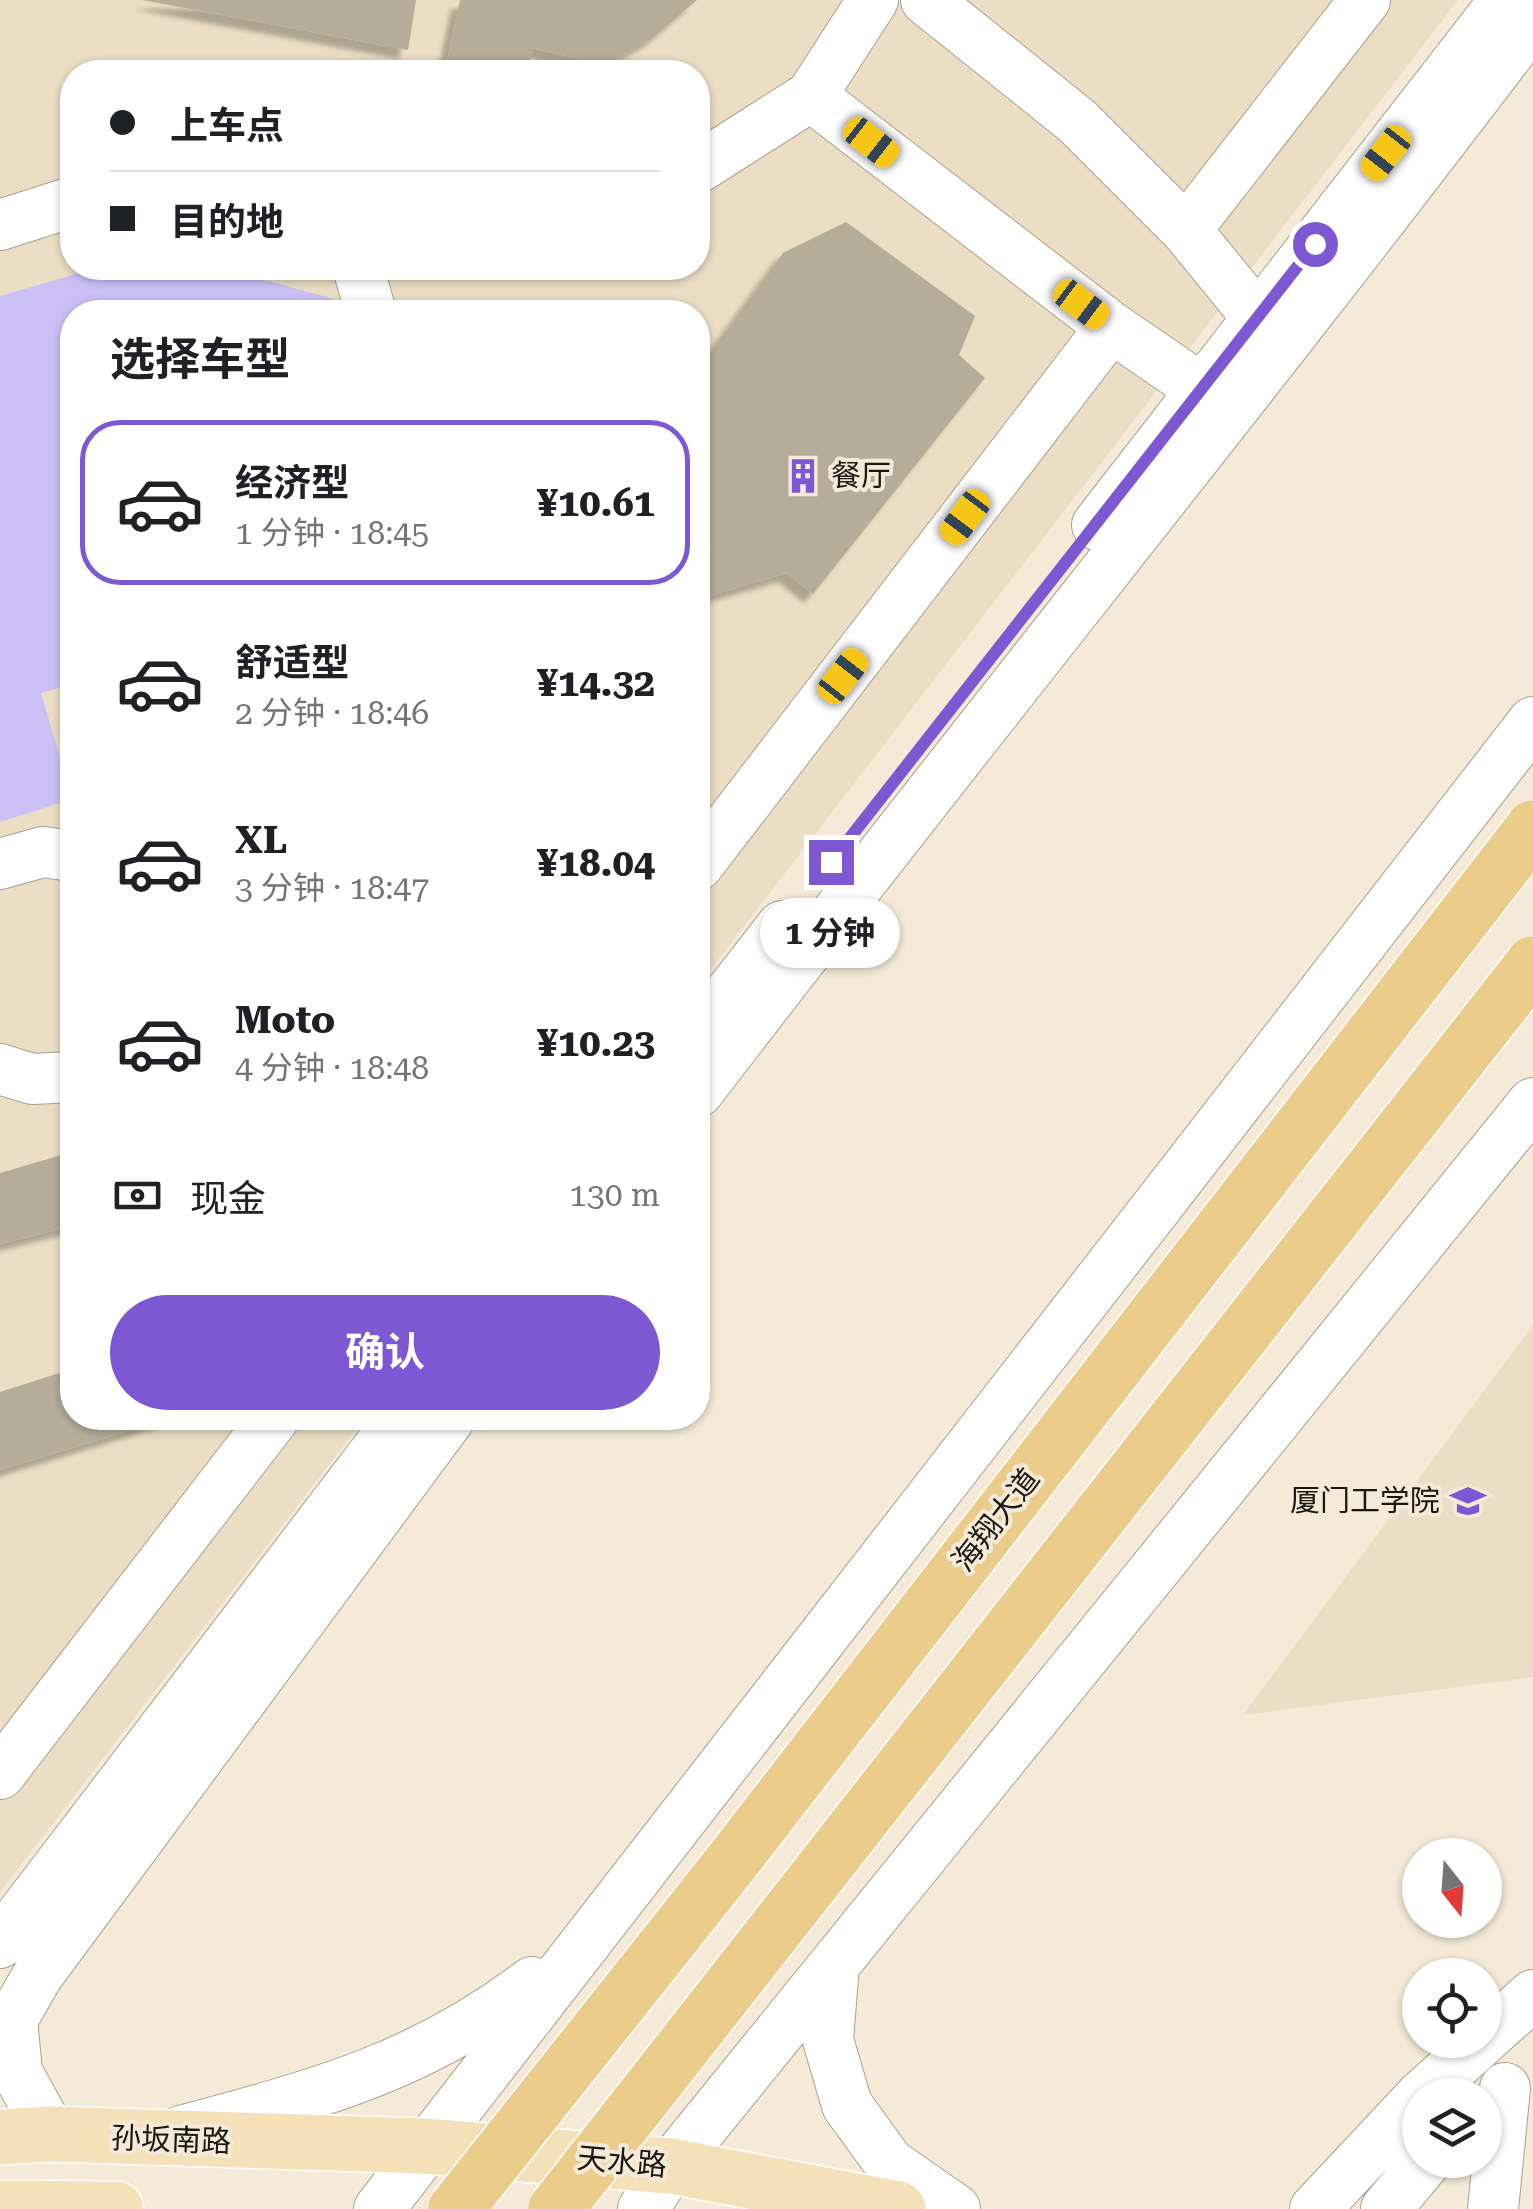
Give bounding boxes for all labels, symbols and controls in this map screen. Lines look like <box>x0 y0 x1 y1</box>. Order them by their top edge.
text: 上车点 <box>170 104 284 148</box>
car <box>838 112 904 172</box>
car <box>1356 120 1416 186</box>
text: 目的地 <box>170 200 284 244</box>
route start <box>1293 222 1338 267</box>
car <box>1048 274 1114 334</box>
text: 选择车型 <box>110 333 290 386</box>
building icon: 餐厅 <box>784 457 822 495</box>
icon: car <box>115 458 205 548</box>
place label: 餐厅 <box>831 458 891 493</box>
text: 经济型 <box>235 461 349 505</box>
text: ¥10.61 <box>537 481 655 525</box>
car <box>935 484 995 550</box>
text: 1 分钟 · 18:45 <box>235 514 429 552</box>
icon: car <box>115 638 205 728</box>
text: 舒适型 <box>235 641 349 685</box>
car <box>813 643 873 709</box>
text: ¥14.32 <box>537 661 655 705</box>
text: 2 分钟 · 18:46 <box>235 694 429 732</box>
icon: car <box>115 818 205 908</box>
text: XL <box>235 818 287 862</box>
route end <box>809 840 854 885</box>
text: ¥18.04 <box>537 841 655 885</box>
text: 3 分钟 · 18:47 <box>235 869 429 907</box>
callout: 1 分钟 <box>761 897 901 967</box>
text: 1 分钟 <box>785 914 875 952</box>
icon: car <box>115 998 205 1088</box>
text: Moto <box>235 998 335 1042</box>
text: ¥10.23 <box>537 1021 655 1065</box>
text: 4 分钟 · 18:48 <box>235 1049 429 1087</box>
icon: cash <box>110 1168 165 1223</box>
text: 130 m <box>569 1176 660 1214</box>
text: 现金 <box>190 1177 266 1221</box>
button: 确认 <box>110 1295 660 1410</box>
street label: 海翔大道 <box>945 1462 1046 1578</box>
school or university icon: 厦门工学院 <box>1449 1482 1487 1520</box>
place label: 厦门工学院 <box>1290 1483 1440 1518</box>
north arrow <box>1402 1838 1502 1938</box>
map controls <box>1402 1838 1502 2178</box>
button: locate <box>1402 1958 1502 2058</box>
button: layers <box>1402 2078 1502 2178</box>
street label: 孙坂南路 <box>110 2120 232 2159</box>
street label: 天水路 <box>576 2140 668 2183</box>

